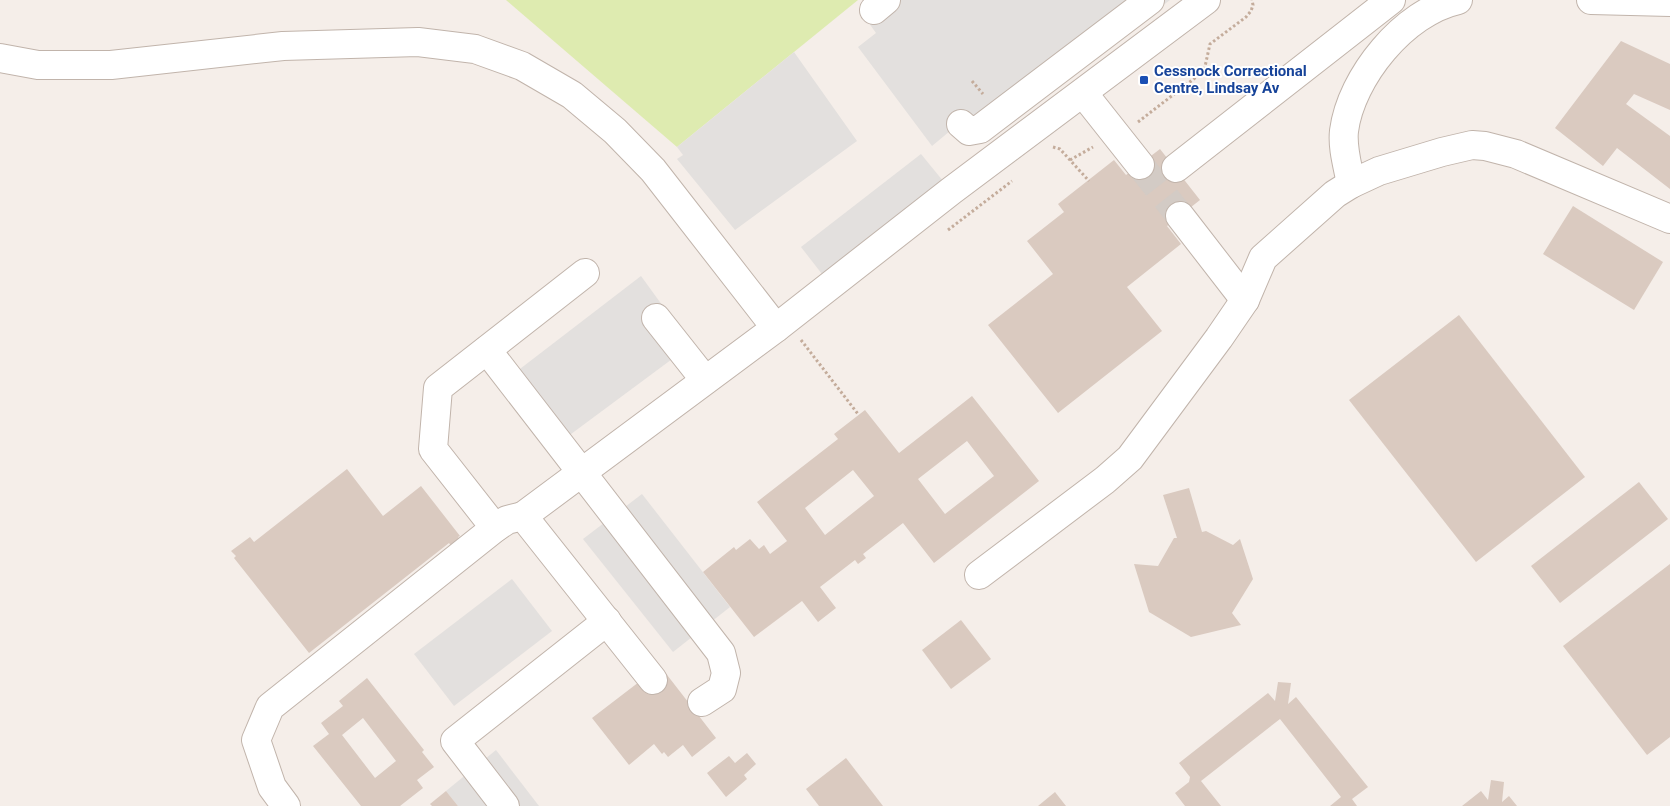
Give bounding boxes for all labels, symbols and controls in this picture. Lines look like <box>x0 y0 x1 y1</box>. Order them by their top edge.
place label: Cessnock Correctional Centre, Lindsay Av <box>1154 62 1307 97</box>
marker: Cessnock Correctional Centre, Lindsay Av <box>1138 74 1150 86</box>

